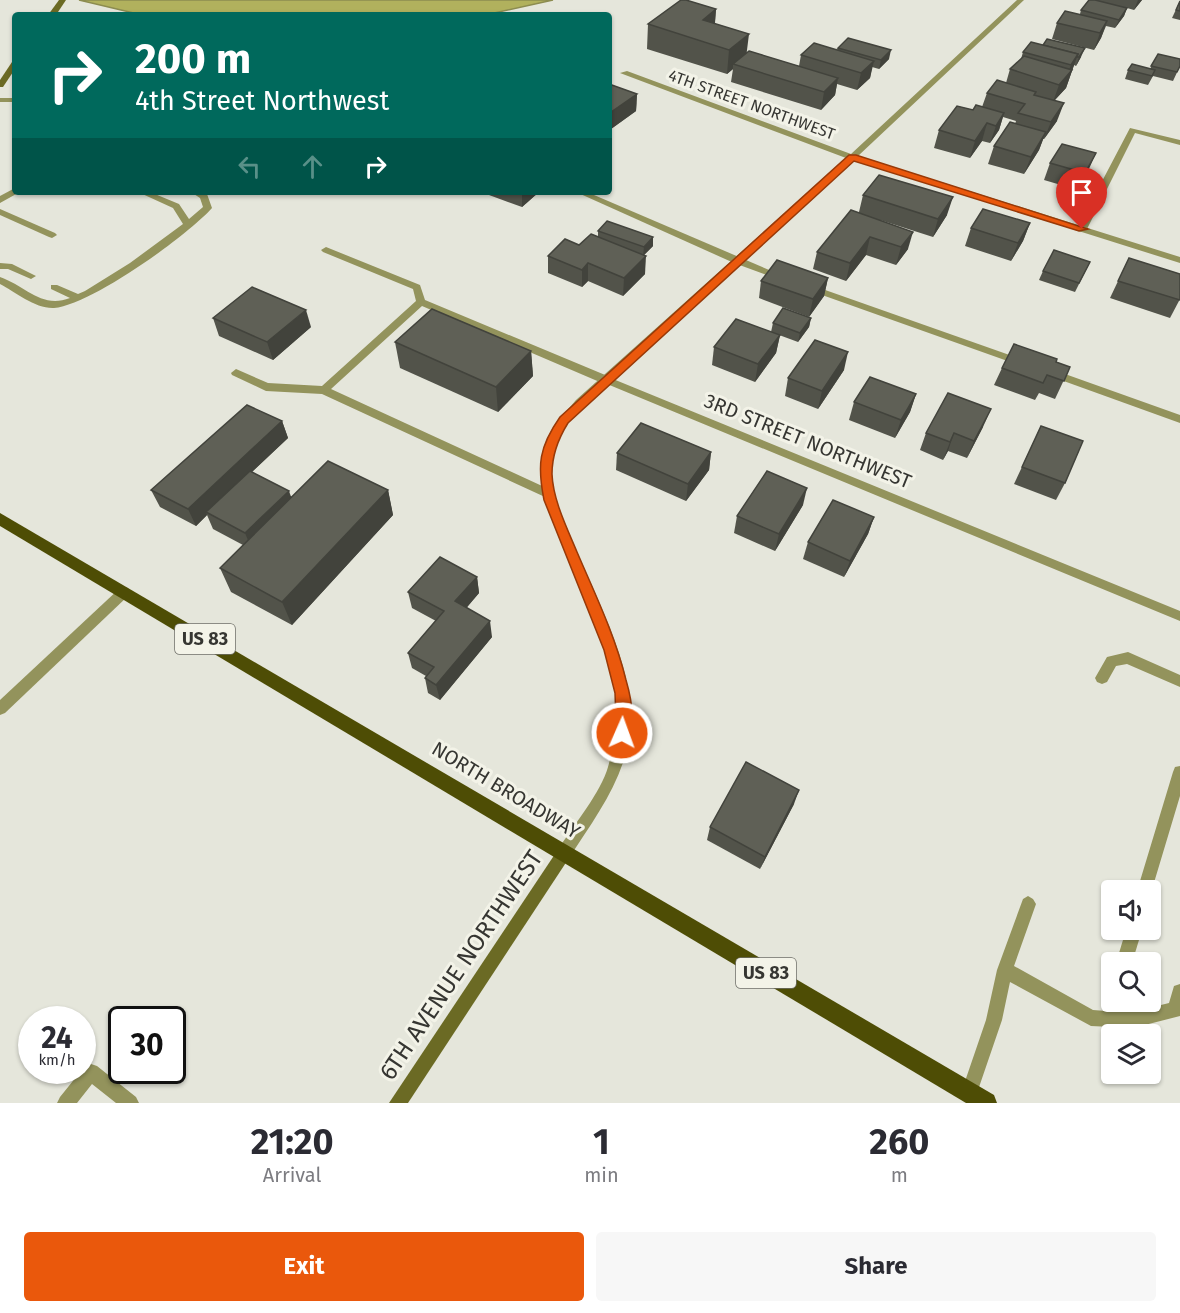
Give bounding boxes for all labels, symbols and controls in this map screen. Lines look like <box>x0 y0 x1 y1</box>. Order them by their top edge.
text: 200 m <box>135 34 251 84</box>
icon: right <box>36 36 114 114</box>
street label: 4TH STREET NORTHWEST <box>666 65 838 144</box>
text: 4th Street Northwest <box>135 85 389 117</box>
icon: left <box>233 150 266 183</box>
icon: ahead <box>296 150 329 183</box>
icon: right <box>359 150 392 183</box>
pin <box>1056 167 1107 229</box>
icon: arrive <box>1065 176 1098 209</box>
street label: 3RD STREET NORTHWEST <box>701 388 916 494</box>
road number: US 83 <box>175 624 235 654</box>
position arrow <box>590 701 654 765</box>
street label: NORTH BROADWAY <box>428 736 584 844</box>
street label: 6TH AVENUE NORTHWEST <box>374 844 549 1085</box>
map controls <box>1101 880 1161 1084</box>
button: sound <box>1101 880 1161 940</box>
button: search <box>1101 952 1161 1012</box>
road number: US 83 <box>736 958 796 988</box>
speed limit sign: 30 <box>108 1006 186 1084</box>
text: 24 <box>41 1020 73 1056</box>
button: layers <box>1101 1024 1161 1084</box>
text: km/h <box>38 1051 76 1069</box>
text: 21:20 <box>251 1120 334 1164</box>
text: 1 <box>593 1120 610 1164</box>
text: 260 <box>869 1120 929 1164</box>
text: Arrival <box>263 1163 321 1187</box>
text: min <box>584 1163 619 1187</box>
text: m <box>891 1163 908 1187</box>
button: Exit <box>24 1232 584 1301</box>
button: Share <box>596 1232 1156 1301</box>

